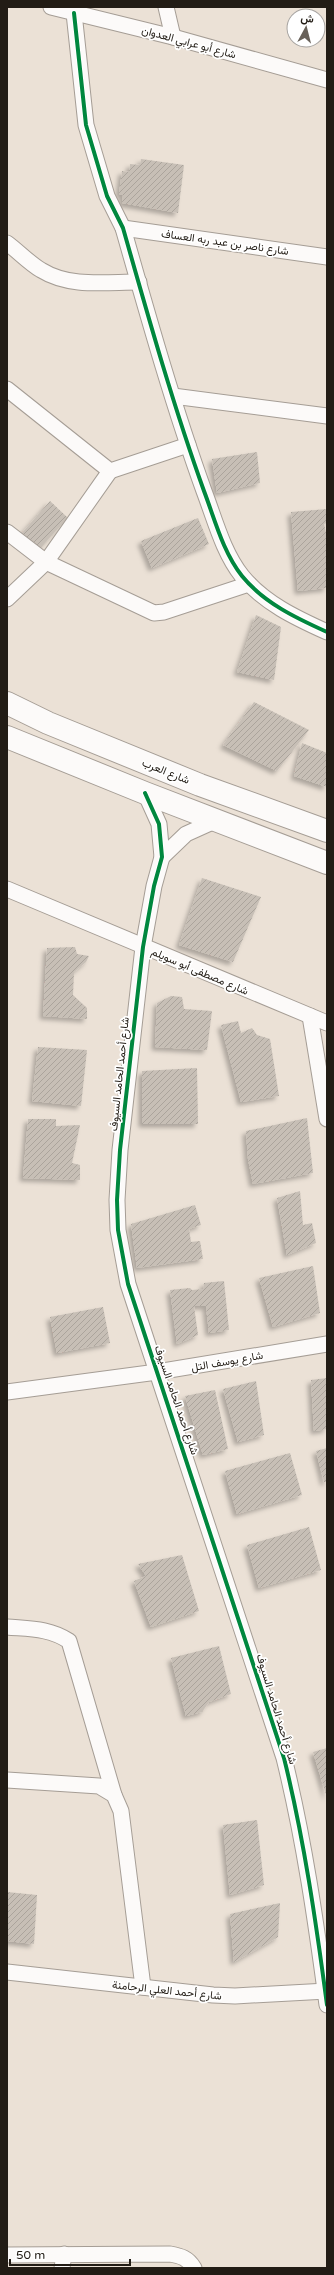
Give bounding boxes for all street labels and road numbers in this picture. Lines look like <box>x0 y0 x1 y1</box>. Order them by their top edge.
street label: شارع أبو عرابي العدوان <box>139 24 238 64</box>
street label: شارع ناصر بن عبد ربه العساف <box>160 227 290 259</box>
street label: شارع العرب <box>140 756 192 788</box>
street label: شارع مصطفى أبو سويلم <box>149 945 251 999</box>
street label: شارع أحمد الحامد السيوف <box>107 1016 133 1132</box>
street label: شارع أحمد الحامد السيوف <box>151 1344 201 1457</box>
street label: شارع يوسف التل <box>190 1349 265 1375</box>
street label: شارع أحمد الحامد السيوف <box>253 1652 300 1766</box>
street label: شارع أحمد العلي الرحامنة <box>111 1978 223 2006</box>

